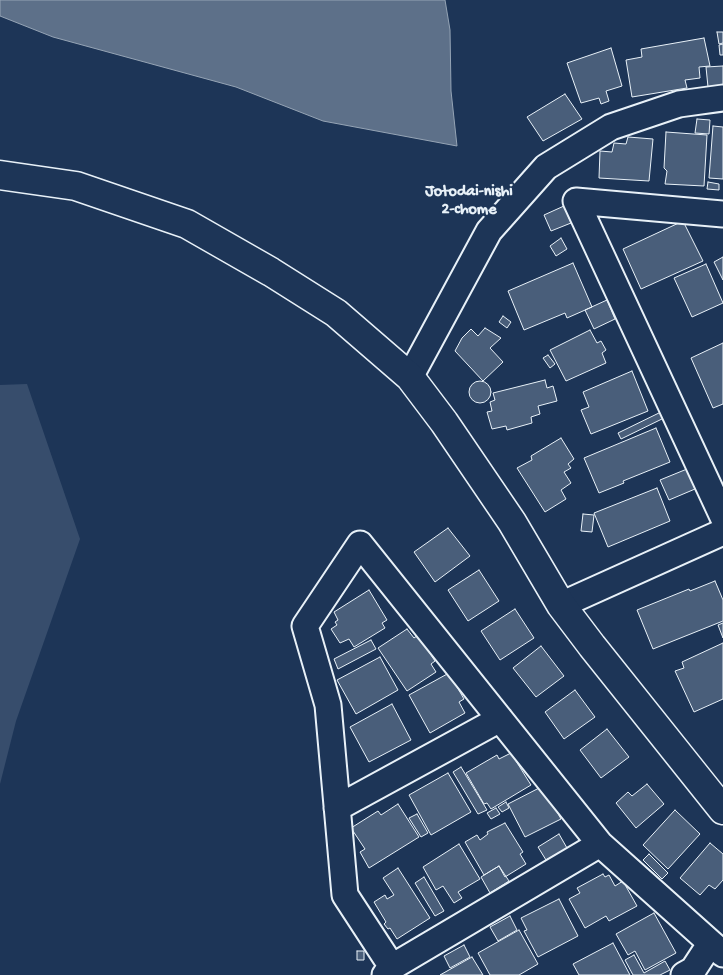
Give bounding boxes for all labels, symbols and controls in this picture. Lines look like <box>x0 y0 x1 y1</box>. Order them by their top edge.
district label: Jotodai-nishi 2-chome <box>425 183 513 221</box>

